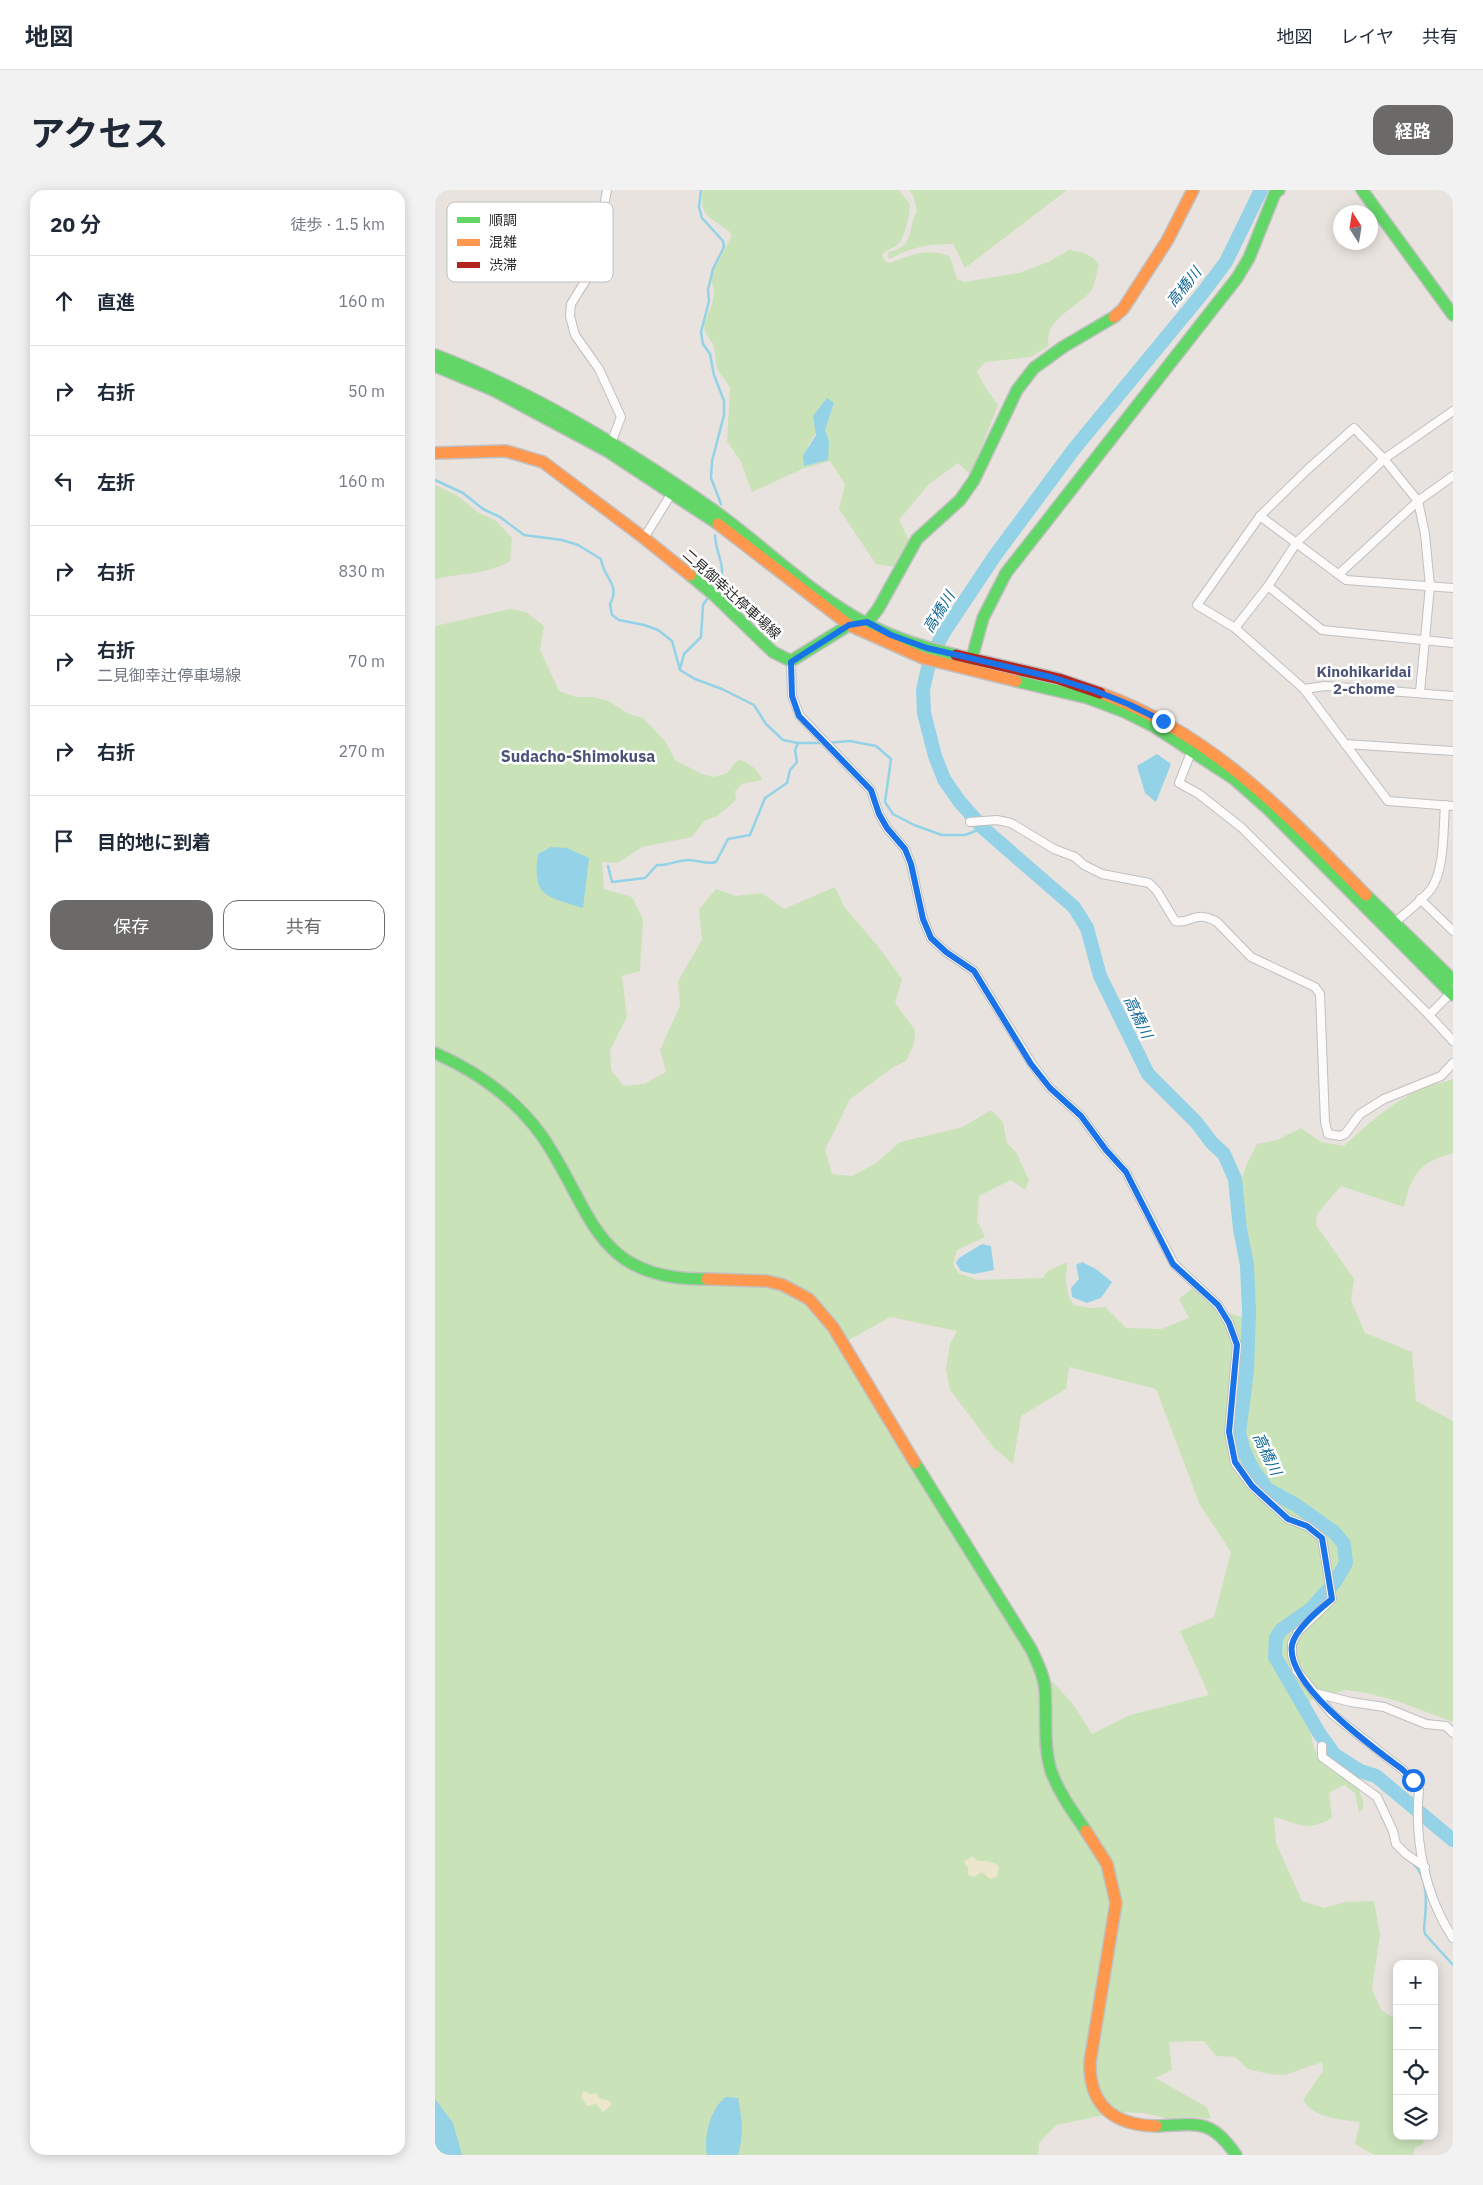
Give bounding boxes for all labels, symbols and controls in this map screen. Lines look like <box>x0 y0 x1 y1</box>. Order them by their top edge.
text: 地図 <box>25 20 73 52</box>
text: 地図 <box>1277 25 1313 48</box>
text: レイヤ <box>1341 25 1394 48</box>
text: 共有 <box>1422 25 1458 48</box>
button: 経路 <box>1373 105 1453 155</box>
text: アクセス <box>30 110 168 156</box>
legend <box>447 202 613 282</box>
north arrow <box>1333 205 1378 250</box>
text: 20 分 <box>50 210 101 238</box>
text: 順調 <box>489 211 517 229</box>
text: 徒歩 · 1.5 km <box>291 214 385 234</box>
text: 混雑 <box>489 233 517 251</box>
text: 渋滞 <box>489 256 517 274</box>
water label: 高橋川 <box>1162 262 1206 310</box>
icon: ahead <box>50 287 78 315</box>
text: 直進 <box>97 290 135 314</box>
text: 160 m <box>338 291 385 311</box>
icon: right <box>50 377 78 405</box>
text: 右折 <box>97 380 135 404</box>
text: 50 m <box>348 381 385 401</box>
icon: left <box>50 467 78 495</box>
text: 左折 <box>97 470 135 494</box>
text: 160 m <box>338 471 385 491</box>
street label: 二見御幸辻停車場線 <box>679 545 785 643</box>
icon: right <box>50 557 78 585</box>
text: 右折 <box>97 560 135 584</box>
text: 830 m <box>338 561 385 581</box>
water label: 高橋川 <box>919 586 960 636</box>
text: 右折 <box>97 638 135 662</box>
icon: right <box>50 647 78 675</box>
text: 70 m <box>348 651 385 671</box>
district label: Kinohikaridai 2-chome <box>1317 662 1411 698</box>
text: 二見御幸辻停車場線 <box>97 665 241 685</box>
route end <box>1152 710 1175 733</box>
icon: right <box>50 737 78 765</box>
text: 右折 <box>97 740 135 764</box>
text: 270 m <box>338 741 385 761</box>
district label: Sudacho-Shimokusa <box>501 746 655 766</box>
icon: arrive <box>50 827 78 855</box>
text: 目的地に到着 <box>97 830 211 854</box>
button: 保存 <box>50 900 213 950</box>
button: 共有 <box>223 900 385 950</box>
water label: 高橋川 <box>1120 992 1158 1043</box>
water label: 高橋川 <box>1249 1429 1287 1480</box>
route start <box>1402 1769 1425 1792</box>
map controls <box>1393 1960 1438 2140</box>
button: + <box>1393 1960 1438 2005</box>
button: − <box>1393 2005 1438 2050</box>
button: locate <box>1393 2050 1438 2095</box>
button: layers <box>1393 2095 1438 2140</box>

